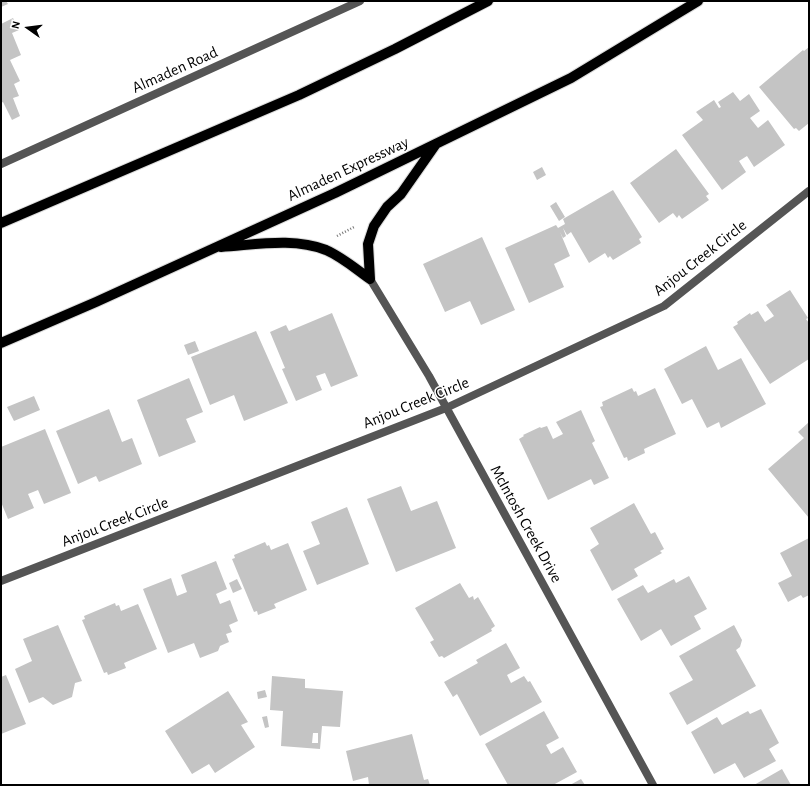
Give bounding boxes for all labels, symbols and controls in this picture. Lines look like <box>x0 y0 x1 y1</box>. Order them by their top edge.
north arrow <box>8 8 48 48</box>
text: N <box>10 20 22 30</box>
street label: Almaden Road <box>129 43 221 97</box>
street label: Almaden Expressway <box>284 133 412 205</box>
street label: Anjou Creek Circle <box>650 216 750 300</box>
street label: Anjou Creek Circle <box>360 373 472 433</box>
street label: McIntosh Creek Drive <box>486 462 566 586</box>
street label: Anjou Creek Circle <box>59 493 171 551</box>

